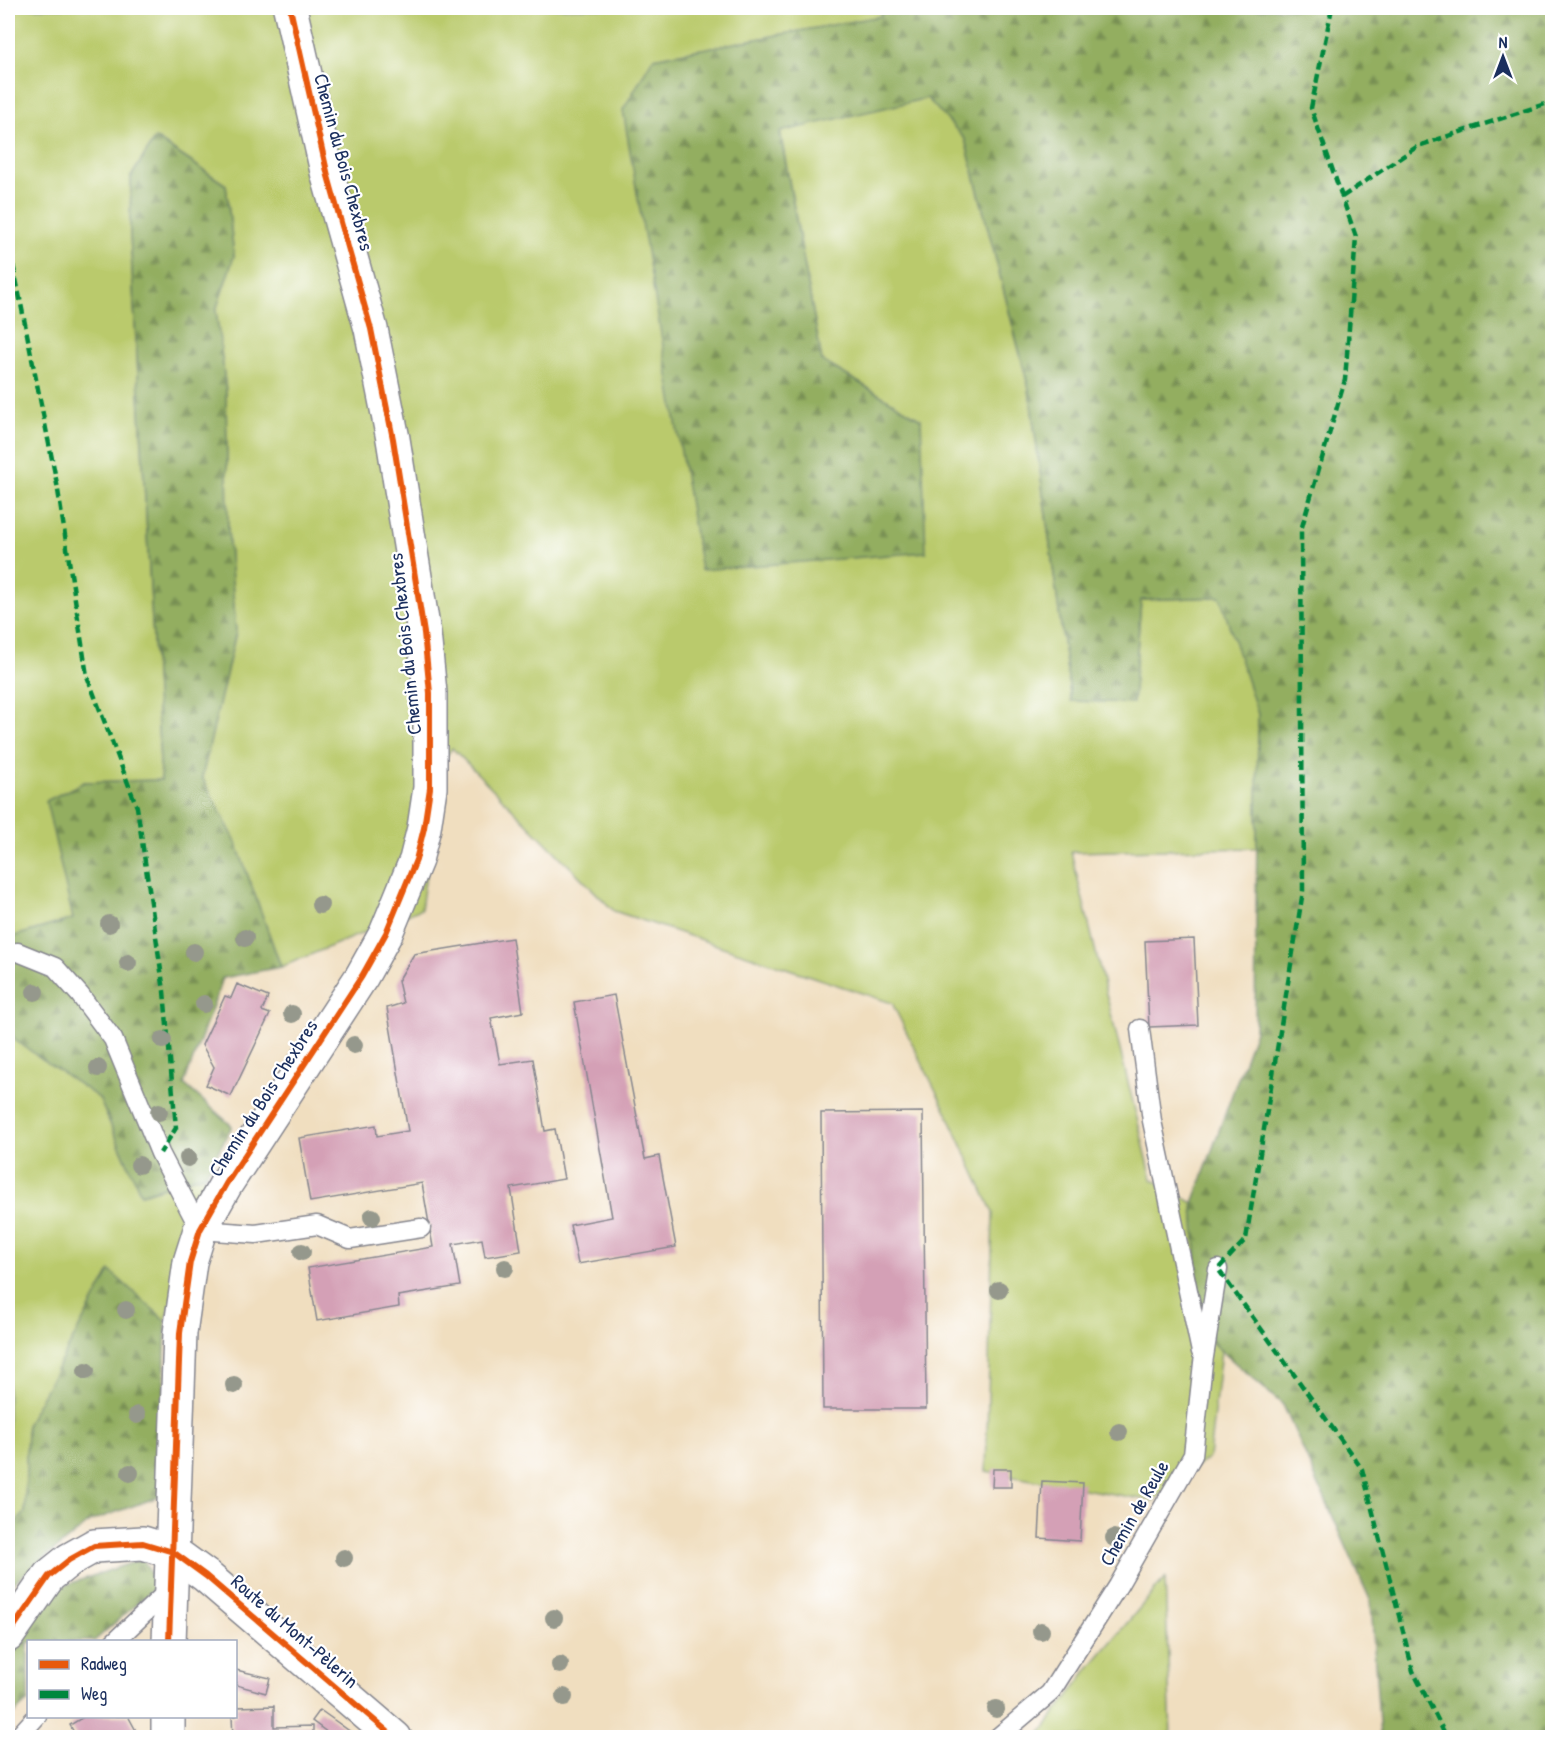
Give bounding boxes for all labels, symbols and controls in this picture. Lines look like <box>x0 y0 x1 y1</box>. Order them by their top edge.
north arrow <box>1473 27 1533 87</box>
text: N <box>1499 31 1508 53</box>
street label: Chemin du Bois Chexbres <box>308 70 381 254</box>
street label: Chemin du Bois Chexbres <box>382 552 427 736</box>
street label: Chemin du Bois Chexbres <box>202 1014 324 1182</box>
street label: Chemin de Reule <box>1092 1455 1175 1570</box>
street label: Route du Mont-Pèlerin <box>226 1568 365 1694</box>
legend <box>27 1640 237 1718</box>
text: Radweg <box>81 1651 127 1676</box>
text: Weg <box>81 1681 107 1706</box>

